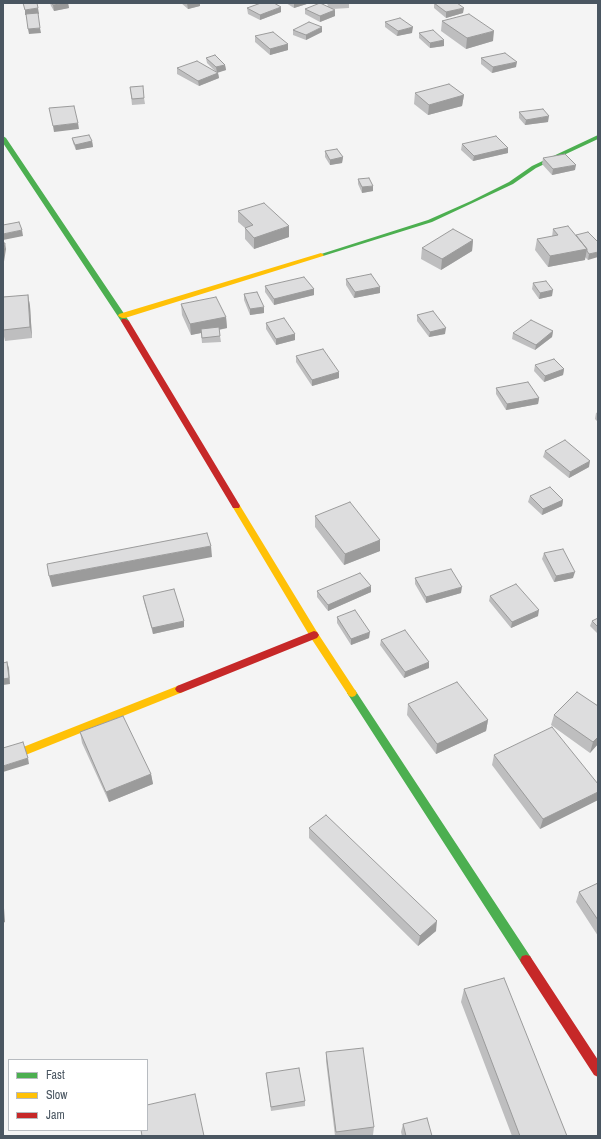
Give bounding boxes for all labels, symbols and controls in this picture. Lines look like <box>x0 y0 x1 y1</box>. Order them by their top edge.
legend <box>8 1059 148 1131</box>
text: Fast <box>46 1067 65 1083</box>
text: Slow <box>46 1087 67 1103</box>
text: Jam <box>46 1107 65 1123</box>

